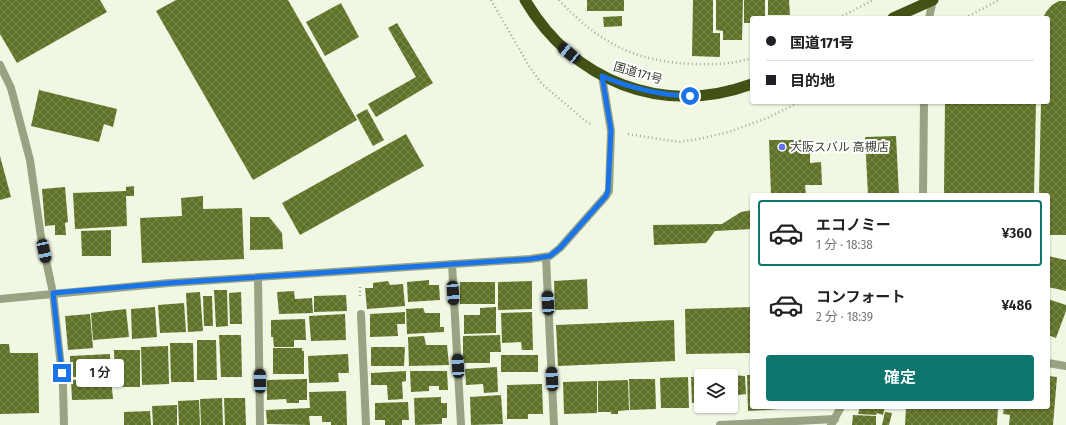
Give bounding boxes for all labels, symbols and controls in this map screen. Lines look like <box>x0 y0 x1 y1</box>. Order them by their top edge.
text: 国道171号 <box>790 34 854 52</box>
car <box>556 41 582 65</box>
street label: 国道171号 <box>612 59 664 87</box>
text: 目的地 <box>790 72 835 90</box>
route start <box>681 87 699 105</box>
place label: 大阪スバル 高槻店 <box>790 140 889 154</box>
marker: 大阪スバル 高槻店 <box>777 142 787 152</box>
icon: car <box>768 215 804 251</box>
text: エコノミー <box>816 216 891 234</box>
text: ¥360 <box>1002 224 1032 242</box>
text: 1 分 · 18:38 <box>816 237 873 252</box>
car <box>36 238 52 264</box>
car <box>446 281 460 305</box>
icon: car <box>768 287 804 323</box>
text: コンフォート <box>816 288 906 306</box>
car <box>541 291 555 315</box>
text: ¥486 <box>1001 296 1032 314</box>
text: 2 分 · 18:39 <box>816 309 873 324</box>
car <box>451 354 465 378</box>
button: 確定 <box>766 355 1034 401</box>
callout: 1 分 <box>76 359 124 387</box>
route end <box>53 364 71 382</box>
text: 1 分 <box>89 365 111 380</box>
car <box>545 367 559 391</box>
car <box>254 369 266 393</box>
map controls <box>694 369 738 413</box>
button: layers <box>694 369 738 413</box>

